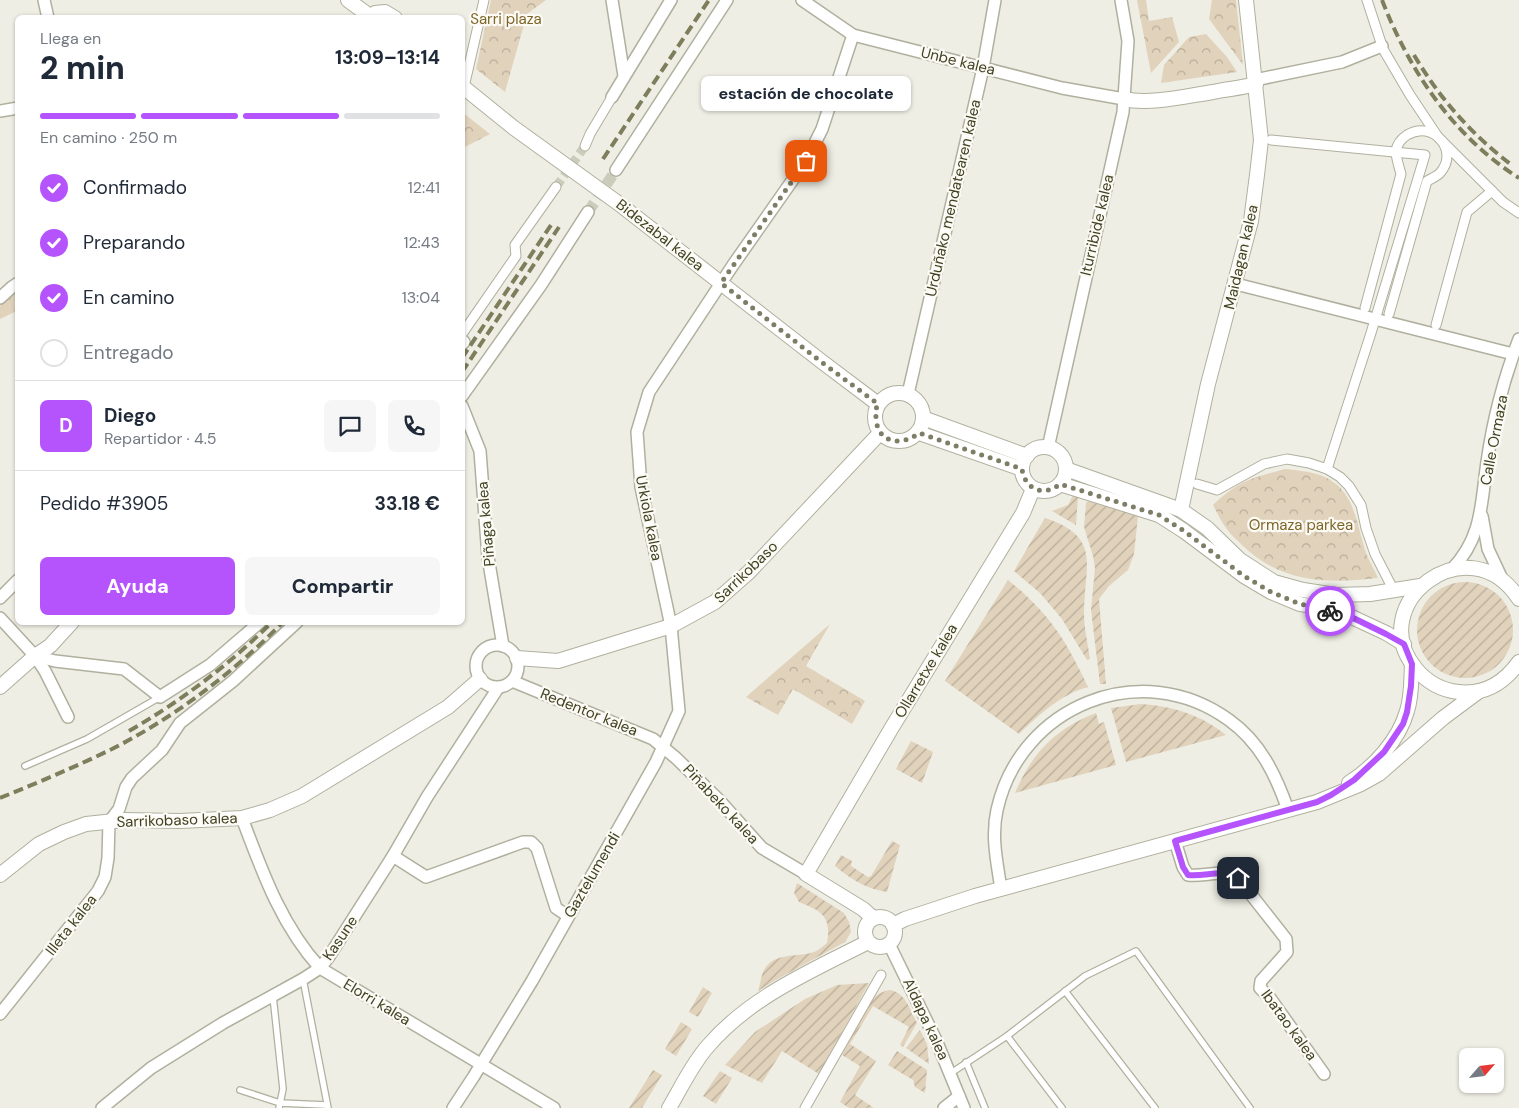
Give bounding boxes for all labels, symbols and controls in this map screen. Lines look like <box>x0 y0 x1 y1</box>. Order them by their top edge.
park label: Sarri plaza <box>470 9 542 29</box>
text: Llega en <box>40 28 101 49</box>
street label: Unbe kalea <box>919 42 997 80</box>
text: 13:09–13:14 <box>335 45 440 70</box>
text: 2 min <box>40 47 125 89</box>
callout: estación de chocolate <box>701 76 911 111</box>
text: estación de chocolate <box>718 83 894 104</box>
street label: Urduñako mendatearen kalea <box>921 97 985 299</box>
text: En camino · 250 m <box>40 127 177 148</box>
pin <box>785 140 827 182</box>
icon: bag <box>792 147 820 175</box>
street label: Iturribide kalea <box>1076 172 1118 278</box>
icon: check <box>40 174 68 202</box>
text: Confirmado <box>83 175 187 200</box>
text: 12:41 <box>408 177 440 198</box>
street label: Bidezabal kalea <box>612 194 708 276</box>
street label: Maidagan kalea <box>1219 203 1263 311</box>
icon: check <box>40 229 68 257</box>
text: Preparando <box>83 230 185 255</box>
text: 12:43 <box>403 232 440 253</box>
icon: check <box>40 284 68 312</box>
text: En camino <box>83 285 175 310</box>
text: 13:04 <box>402 287 440 308</box>
text: Entregado <box>83 340 174 365</box>
street label: Calle Ormaza <box>1475 393 1513 487</box>
button: chat <box>324 400 376 452</box>
button: phone <box>388 400 440 452</box>
text: Diego <box>104 403 156 428</box>
text: D <box>59 413 73 438</box>
text: Repartidor · 4.5 <box>104 428 217 449</box>
street label: Urkiola kalea <box>631 474 667 562</box>
street label: Piñaga kalea <box>472 481 500 567</box>
text: Pedido #3905 <box>40 491 168 516</box>
text: 33.18 € <box>375 491 440 516</box>
park label: Ormaza parkea <box>1249 515 1353 535</box>
street label: Sarrikobaso <box>710 536 782 607</box>
button: Ayuda <box>40 557 235 615</box>
button: Compartir <box>245 557 440 615</box>
courier <box>1305 586 1355 636</box>
icon: bike <box>1316 597 1344 625</box>
street label: Ollarretxe kalea <box>890 620 962 722</box>
street label: Redentor kalea <box>537 683 641 741</box>
street label: Piñabeko kalea <box>679 760 763 848</box>
street label: Sarrikobaso kalea <box>116 808 238 832</box>
street label: Gaztelumendi <box>559 828 625 922</box>
pin <box>1217 857 1259 899</box>
icon: home <box>1224 864 1252 892</box>
street label: Illeta kalea <box>41 890 101 960</box>
street label: Kasune <box>318 912 362 964</box>
street label: Elorri kalea <box>340 974 414 1030</box>
street label: Aldapa kalea <box>898 975 954 1063</box>
street label: Ibatao kalea <box>1256 985 1322 1065</box>
north arrow <box>1459 1048 1504 1092</box>
map controls <box>1459 1048 1504 1093</box>

